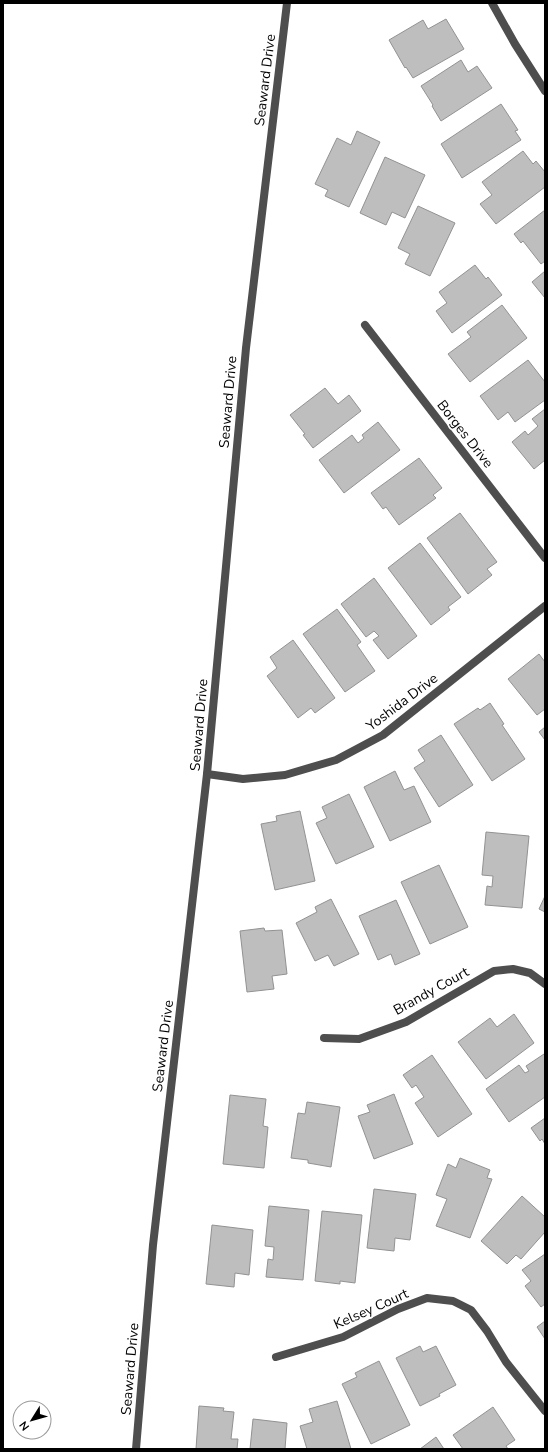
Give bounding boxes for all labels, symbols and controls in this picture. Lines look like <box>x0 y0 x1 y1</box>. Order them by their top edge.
street label: Seaward Drive <box>250 33 280 127</box>
street label: Seaward Drive <box>215 355 241 449</box>
street label: Borges Drive <box>432 396 498 472</box>
street label: Yoshida Drive <box>361 669 442 736</box>
street label: Seaward Drive <box>186 678 212 772</box>
street label: Brandy Court <box>390 962 472 1020</box>
street label: Seaward Drive <box>148 999 178 1093</box>
street label: Kelsey Court <box>331 1284 411 1334</box>
street label: Seaward Drive <box>117 1322 143 1416</box>
north arrow <box>12 1400 52 1440</box>
text: N <box>16 1418 33 1434</box>

